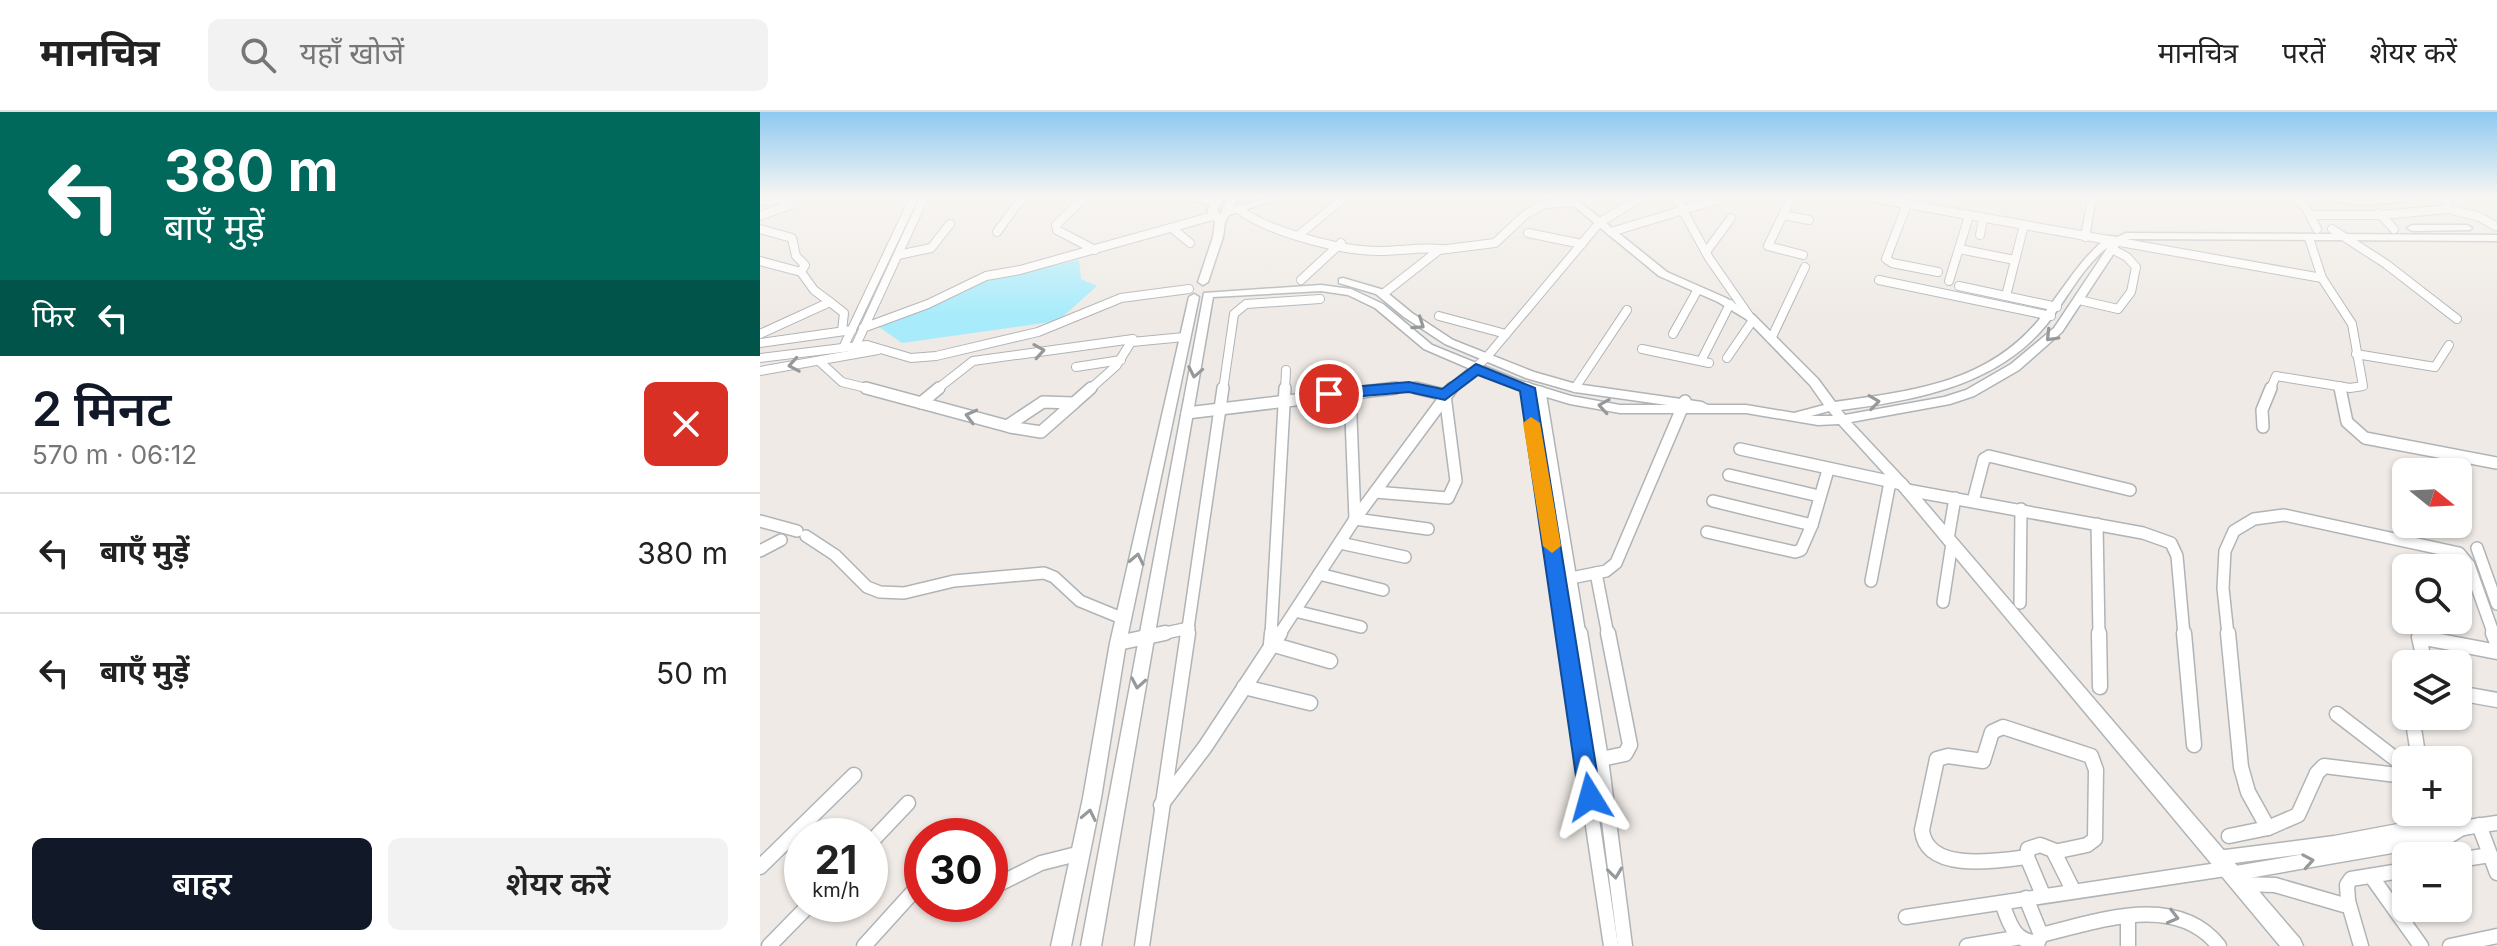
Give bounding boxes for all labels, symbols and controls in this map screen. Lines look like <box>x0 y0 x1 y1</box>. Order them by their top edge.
search box <box>208 19 768 91</box>
text: मानचित्र <box>40 29 160 75</box>
icon: search <box>236 33 280 77</box>
text: यहाँ खोजें <box>300 35 404 71</box>
text: मानचित्र <box>2158 36 2238 70</box>
text: परतें <box>2282 36 2325 70</box>
text: शेयर करें <box>2369 36 2457 70</box>
text: 380 m <box>164 137 339 205</box>
icon: left <box>32 144 136 248</box>
text: बाएँ मुड़ें <box>164 205 265 249</box>
icon: left <box>91 296 135 340</box>
text: फिर <box>32 298 75 334</box>
one-way arrow <box>1411 314 1425 329</box>
one-way arrow <box>2046 327 2060 341</box>
one-way arrow <box>1032 343 1046 360</box>
one-way arrow <box>787 356 801 373</box>
pin <box>1295 360 1363 428</box>
one-way arrow <box>1187 365 1204 379</box>
icon: arrive <box>1307 372 1351 416</box>
text: 2 मिनट <box>32 379 171 438</box>
button: close <box>644 382 728 466</box>
one-way arrow <box>1867 394 1881 411</box>
one-way arrow <box>1597 398 1611 415</box>
one-way arrow <box>964 409 978 426</box>
text: 570 m · 06:12 <box>32 439 197 470</box>
north arrow <box>2392 458 2472 538</box>
map controls <box>2392 458 2472 922</box>
icon: left <box>32 531 76 575</box>
text: बाएँ मुड़ें <box>100 533 189 569</box>
text: 380 m <box>637 535 728 571</box>
one-way arrow <box>1127 553 1144 566</box>
button: search <box>2392 554 2472 634</box>
button: layers <box>2392 650 2472 730</box>
icon: left <box>32 651 76 695</box>
text: बाएँ मुड़ें <box>100 653 189 689</box>
text: 50 m <box>656 655 728 691</box>
one-way arrow <box>1131 676 1148 690</box>
button: + <box>2392 746 2472 826</box>
position arrow <box>1548 755 1632 839</box>
one-way arrow <box>1079 808 1096 822</box>
speed limit sign: 30 <box>904 818 1008 922</box>
text: 21 <box>815 835 857 884</box>
button: बाहर <box>32 838 372 930</box>
button: शेयर करें <box>388 838 728 930</box>
button: − <box>2392 842 2472 922</box>
one-way arrow <box>2301 854 2315 871</box>
one-way arrow <box>1607 867 1624 880</box>
text: km/h <box>812 878 860 902</box>
one-way arrow <box>2165 907 2179 924</box>

